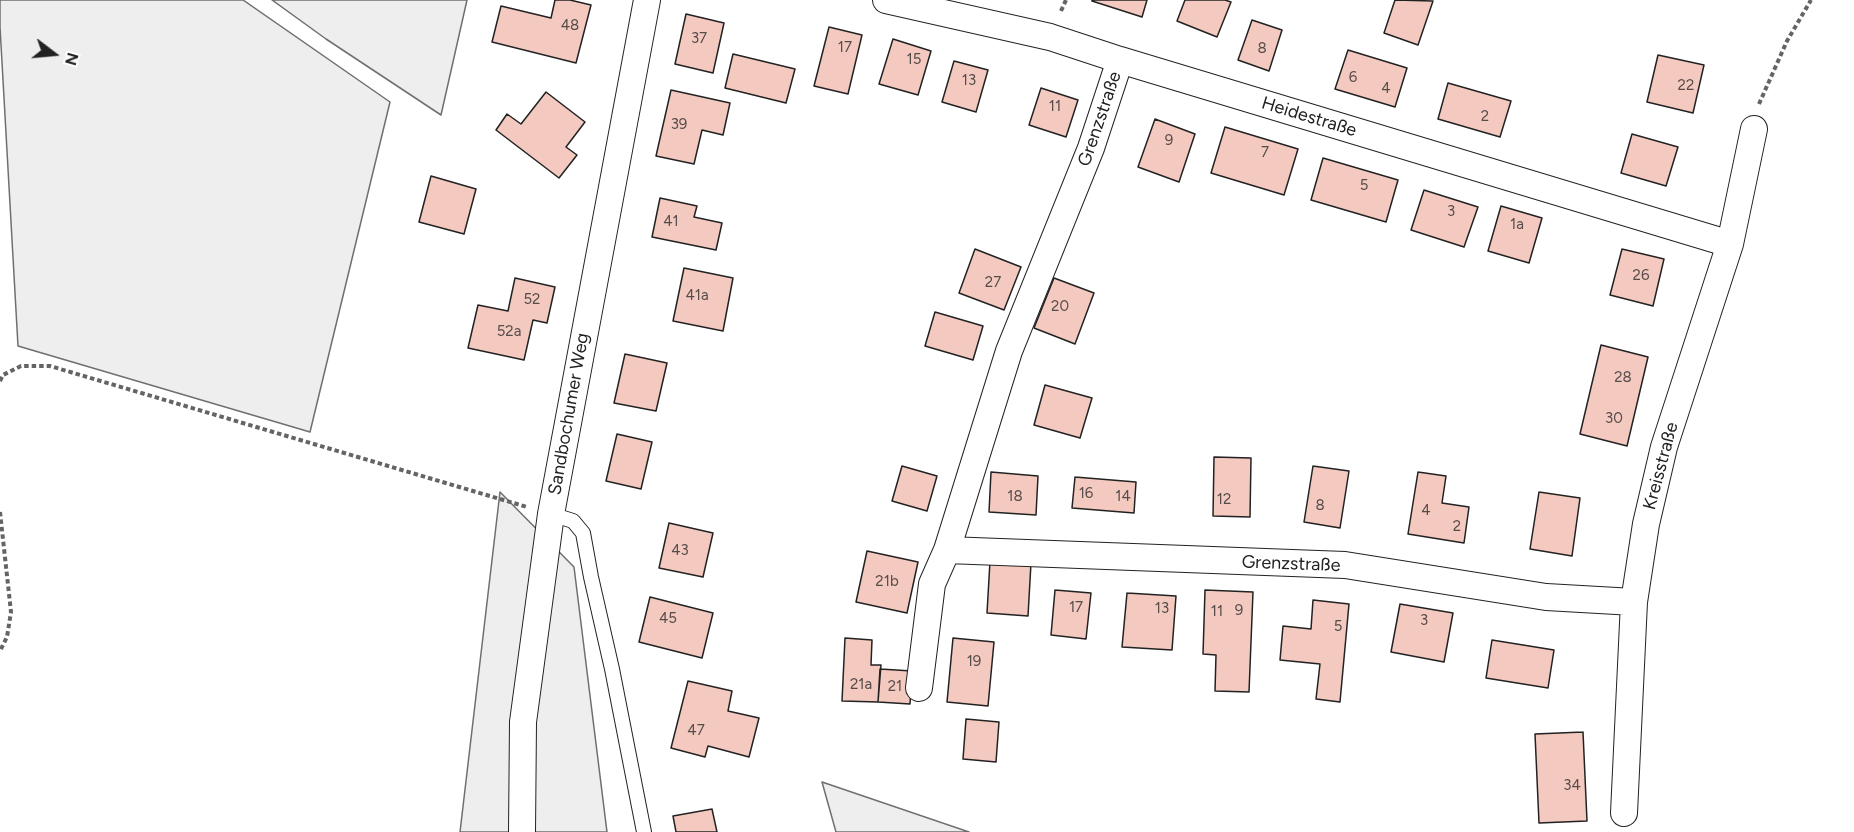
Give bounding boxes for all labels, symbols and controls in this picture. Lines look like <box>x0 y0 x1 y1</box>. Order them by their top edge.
house number: 48 <box>561 17 579 35</box>
north arrow <box>24 24 84 84</box>
house number: 37 <box>691 30 707 48</box>
house number: 17 <box>838 39 852 57</box>
house number: 8 <box>1257 40 1267 58</box>
text: N <box>61 51 83 68</box>
house number: 15 <box>907 51 921 69</box>
street label: Grenzstraße <box>1074 69 1126 169</box>
house number: 6 <box>1349 69 1357 87</box>
house number: 13 <box>962 72 976 90</box>
house number: 22 <box>1678 77 1694 95</box>
house number: 4 <box>1381 80 1391 98</box>
street label: Heidestraße <box>1259 92 1359 142</box>
house number: 11 <box>1049 98 1061 116</box>
house number: 2 <box>1481 108 1489 126</box>
house number: 39 <box>671 116 687 134</box>
house number: 9 <box>1165 132 1173 150</box>
house number: 7 <box>1261 144 1269 162</box>
house number: 5 <box>1360 177 1368 195</box>
house number: 3 <box>1447 203 1455 221</box>
house number: 41 <box>663 213 679 231</box>
house number: 1a <box>1510 216 1524 234</box>
house number: 26 <box>1633 267 1649 285</box>
house number: 27 <box>985 274 1001 292</box>
house number: 41a <box>685 287 709 305</box>
house number: 52 <box>523 291 541 309</box>
house number: 20 <box>1051 298 1069 316</box>
house number: 52a <box>497 323 521 341</box>
street label: Sandbochumer Weg <box>544 331 594 497</box>
house number: 28 <box>1614 369 1632 387</box>
house number: 30 <box>1605 410 1623 428</box>
street label: Kreisstraße <box>1639 420 1683 512</box>
house number: 16 <box>1079 485 1093 503</box>
house number: 18 <box>1007 488 1023 506</box>
house number: 14 <box>1115 488 1131 506</box>
house number: 12 <box>1217 491 1231 509</box>
house number: 8 <box>1315 497 1325 515</box>
house number: 4 <box>1421 502 1431 520</box>
house number: 2 <box>1453 518 1461 536</box>
house number: 43 <box>671 542 689 560</box>
street label: Grenzstraße <box>1241 551 1341 577</box>
house number: 21b <box>875 573 899 591</box>
house number: 17 <box>1069 599 1083 617</box>
house number: 13 <box>1155 600 1169 618</box>
house number: 9 <box>1235 602 1243 620</box>
house number: 11 <box>1211 603 1223 621</box>
house number: 45 <box>659 610 677 628</box>
house number: 3 <box>1420 612 1428 630</box>
house number: 5 <box>1334 618 1342 636</box>
house number: 19 <box>967 653 981 671</box>
house number: 21a <box>850 676 872 694</box>
house number: 21 <box>888 678 902 696</box>
house number: 47 <box>687 722 705 740</box>
house number: 34 <box>1563 777 1581 795</box>

